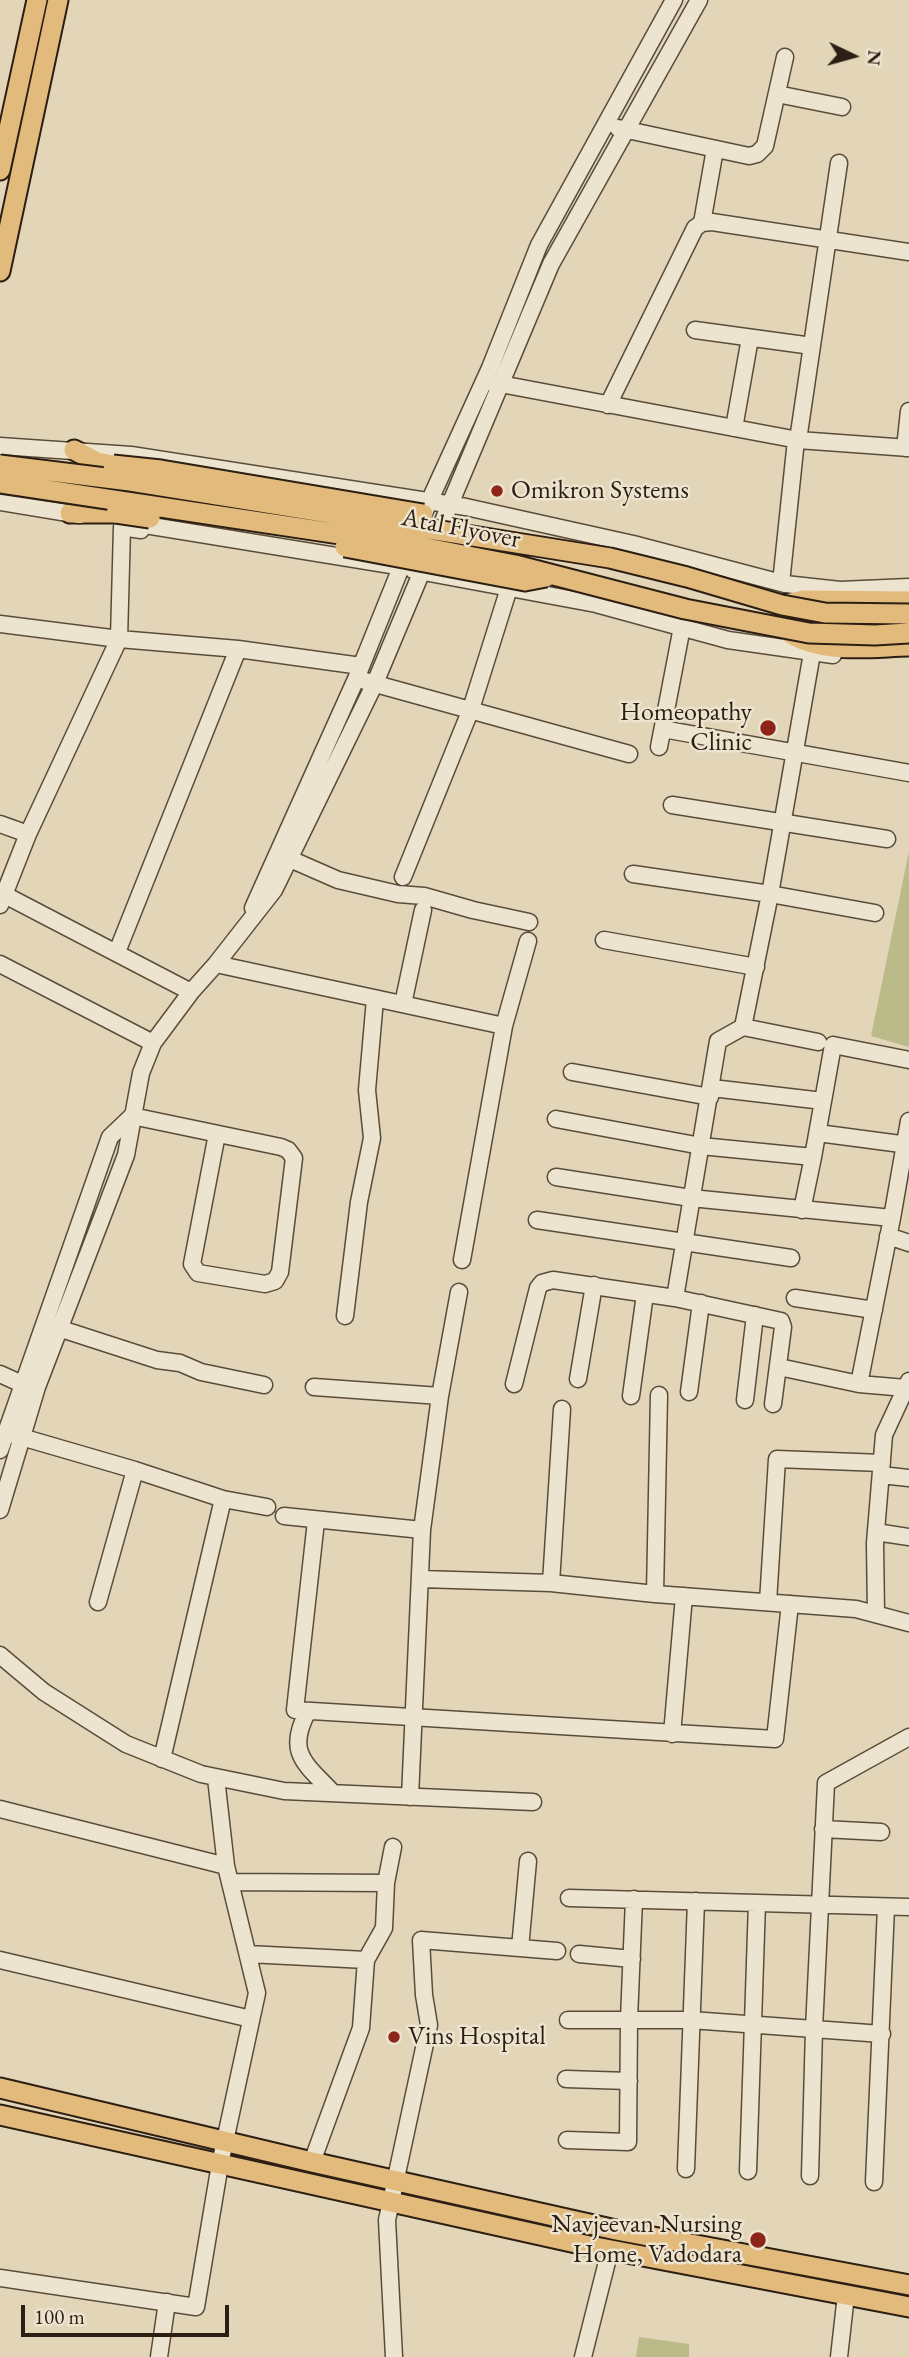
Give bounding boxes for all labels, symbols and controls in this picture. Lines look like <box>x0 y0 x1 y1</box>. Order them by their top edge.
north arrow <box>818 21 888 91</box>
text: N <box>861 49 888 67</box>
place label: Omikron Systems <box>511 475 689 507</box>
marker: Omikron Systems <box>489 483 505 499</box>
street label: Atal Flyover <box>399 502 523 556</box>
place label: Homeopathy Clinic <box>620 697 752 758</box>
marker: Homeopathy Clinic <box>758 718 778 738</box>
place label: Vins Hospital <box>408 2021 546 2053</box>
marker: Vins Hospital <box>386 2029 402 2045</box>
place label: Navjeevan Nursing Home, Vadodara <box>551 2209 742 2270</box>
marker: Navjeevan Nursing Home, Vadodara <box>748 2230 768 2250</box>
scale bar <box>24 2290 233 2334</box>
text: 100 m <box>34 2303 85 2330</box>

